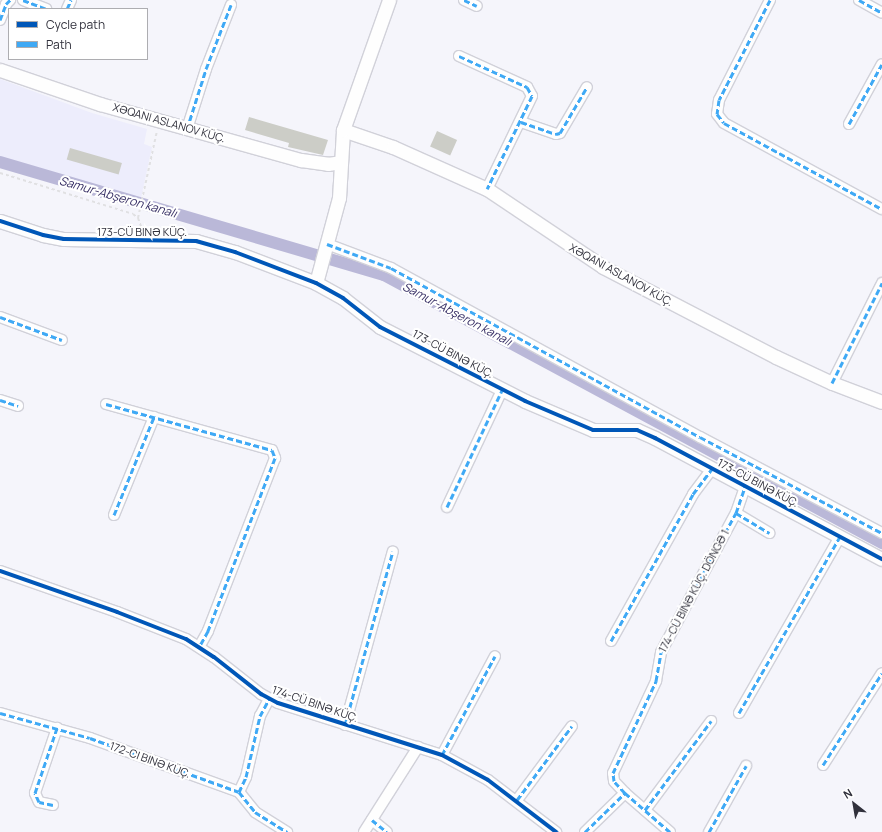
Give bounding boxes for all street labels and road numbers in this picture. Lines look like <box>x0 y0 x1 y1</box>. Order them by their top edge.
street label: XƏQANI ASLANOV KÜÇ. <box>111 101 227 145</box>
street label: 173-CÜ BINƏ KÜÇ. <box>97 225 187 239</box>
street label: XƏQANI ASLANOV KÜÇ. <box>567 241 675 309</box>
street label: 173-CÜ BINƏ KÜÇ. <box>410 327 496 381</box>
street label: 173-CÜ BINƏ KÜÇ. <box>715 456 801 510</box>
street label: 174-CÜ BINƏ KÜÇ. DÖNGƏ 1 <box>656 527 732 655</box>
street label: 174-CÜ BINƏ KÜÇ. <box>270 683 360 725</box>
street label: 172-CI BINƏ KÜÇ. <box>108 739 192 781</box>

